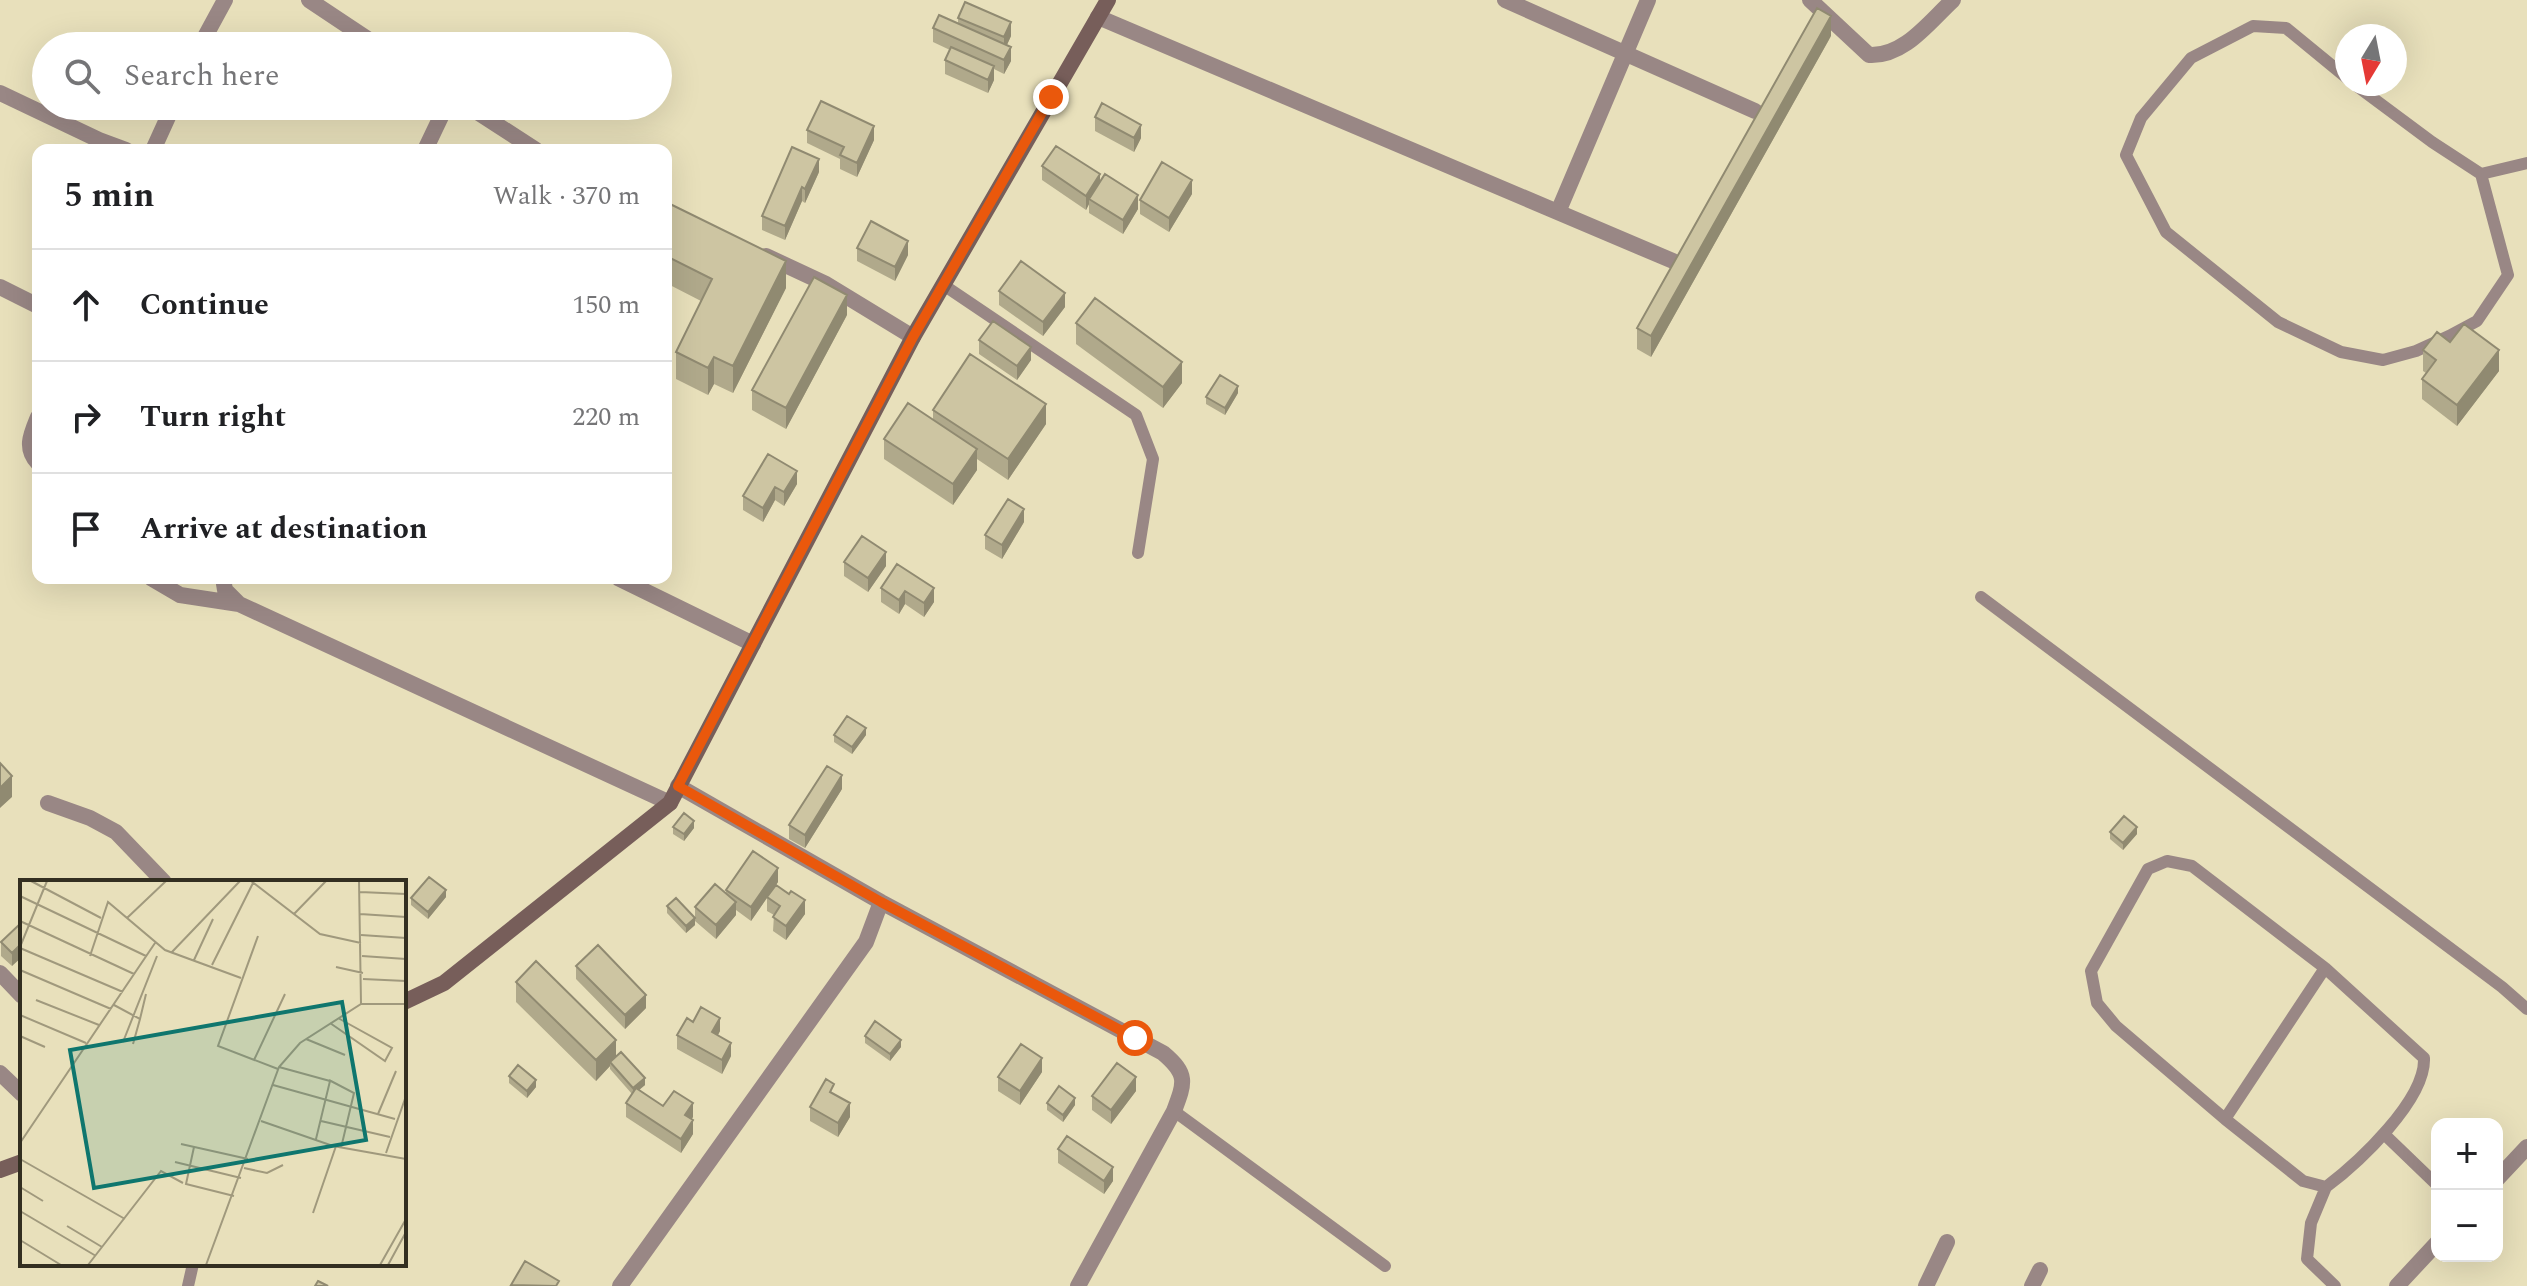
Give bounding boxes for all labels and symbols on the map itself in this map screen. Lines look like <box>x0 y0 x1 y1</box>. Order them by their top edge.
north arrow <box>2335 24 2407 96</box>
route end <box>1033 79 1069 115</box>
inset map <box>20 880 406 1266</box>
route start <box>1117 1020 1153 1056</box>

